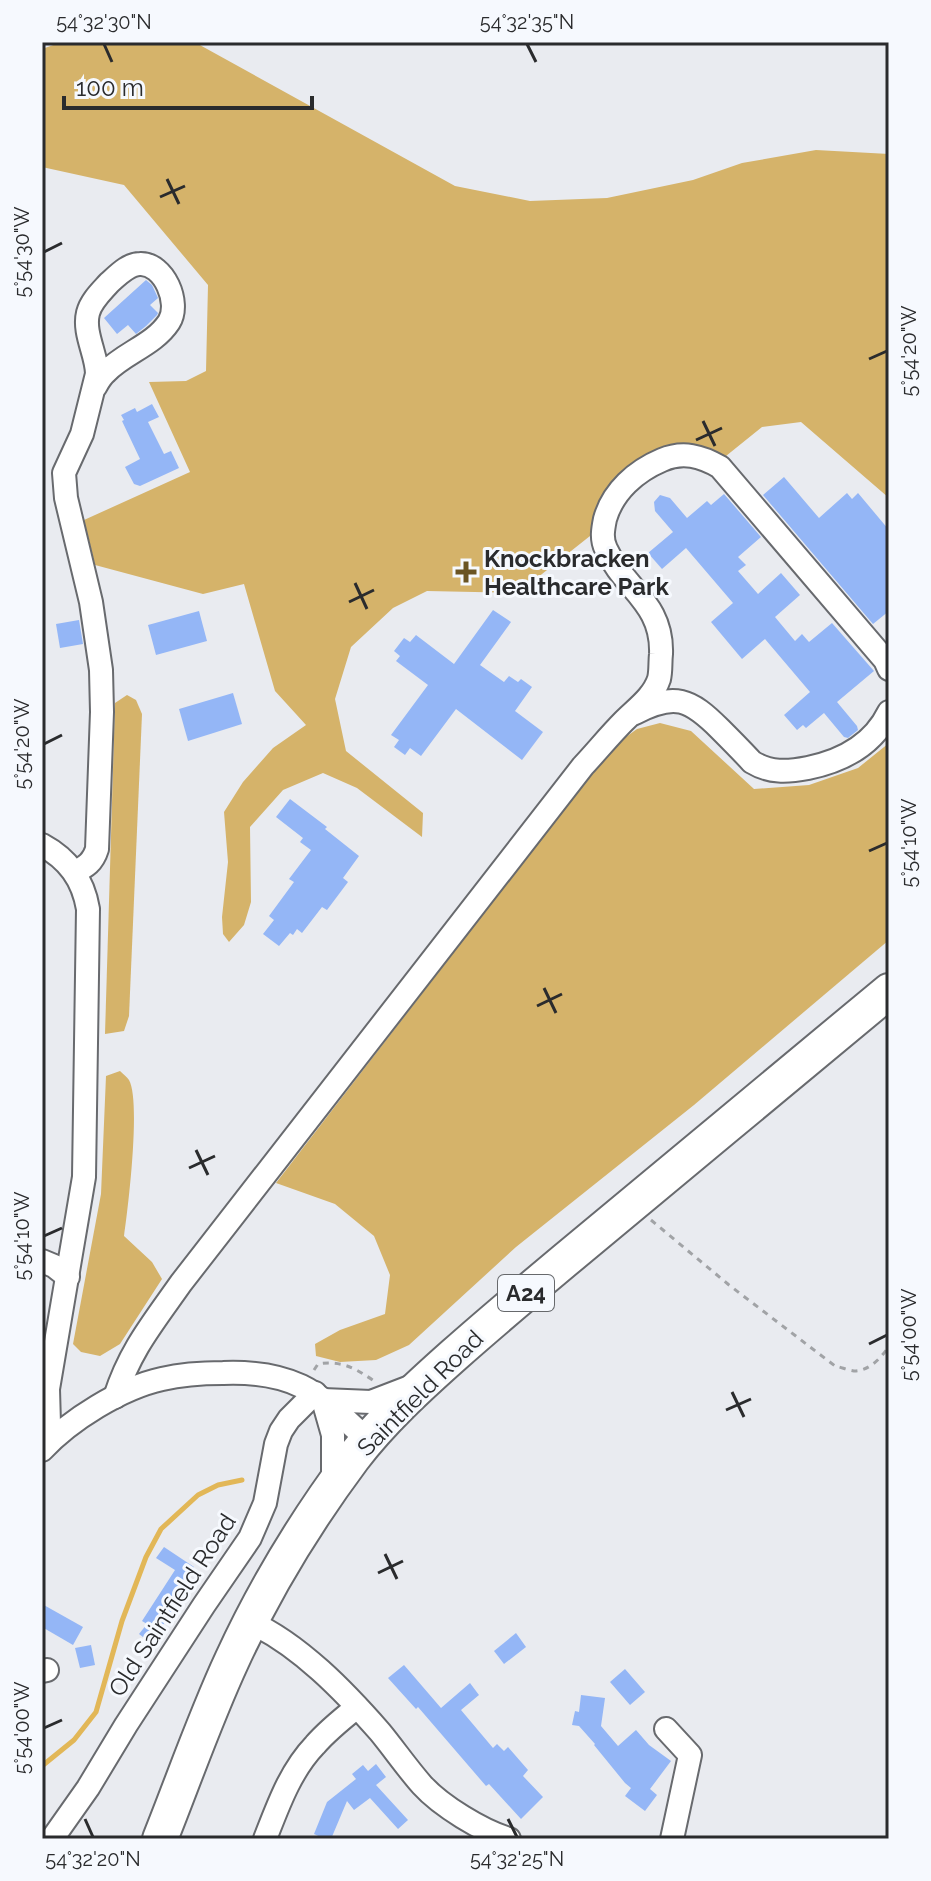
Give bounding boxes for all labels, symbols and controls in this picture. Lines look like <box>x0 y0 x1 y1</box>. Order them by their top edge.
text: 54°32'30"N <box>56 10 152 34</box>
text: 54°32'35"N <box>480 10 574 34</box>
scale bar <box>64 60 312 110</box>
text: 100 m <box>76 73 144 102</box>
text: 5°54'30"W <box>10 206 34 298</box>
text: 5°54'20"W <box>897 305 921 396</box>
place label: Knockbracken Healthcare Park <box>484 544 669 601</box>
marker: Knockbracken Healthcare Park <box>455 561 477 583</box>
text: 5°54'20"W <box>10 698 34 789</box>
text: 5°54'10"W <box>897 798 921 888</box>
text: 5°54'10"W <box>10 1191 34 1281</box>
road number: A24 <box>498 1275 554 1311</box>
text: 5°54'00"W <box>897 1289 921 1381</box>
street label: Saintfield Road <box>351 1324 489 1462</box>
street label: Old Saintfield Road <box>102 1508 242 1702</box>
text: 5°54'00"W <box>10 1682 34 1774</box>
text: 54°32'20"N <box>45 1847 141 1871</box>
text: 54°32'25"N <box>470 1847 564 1871</box>

